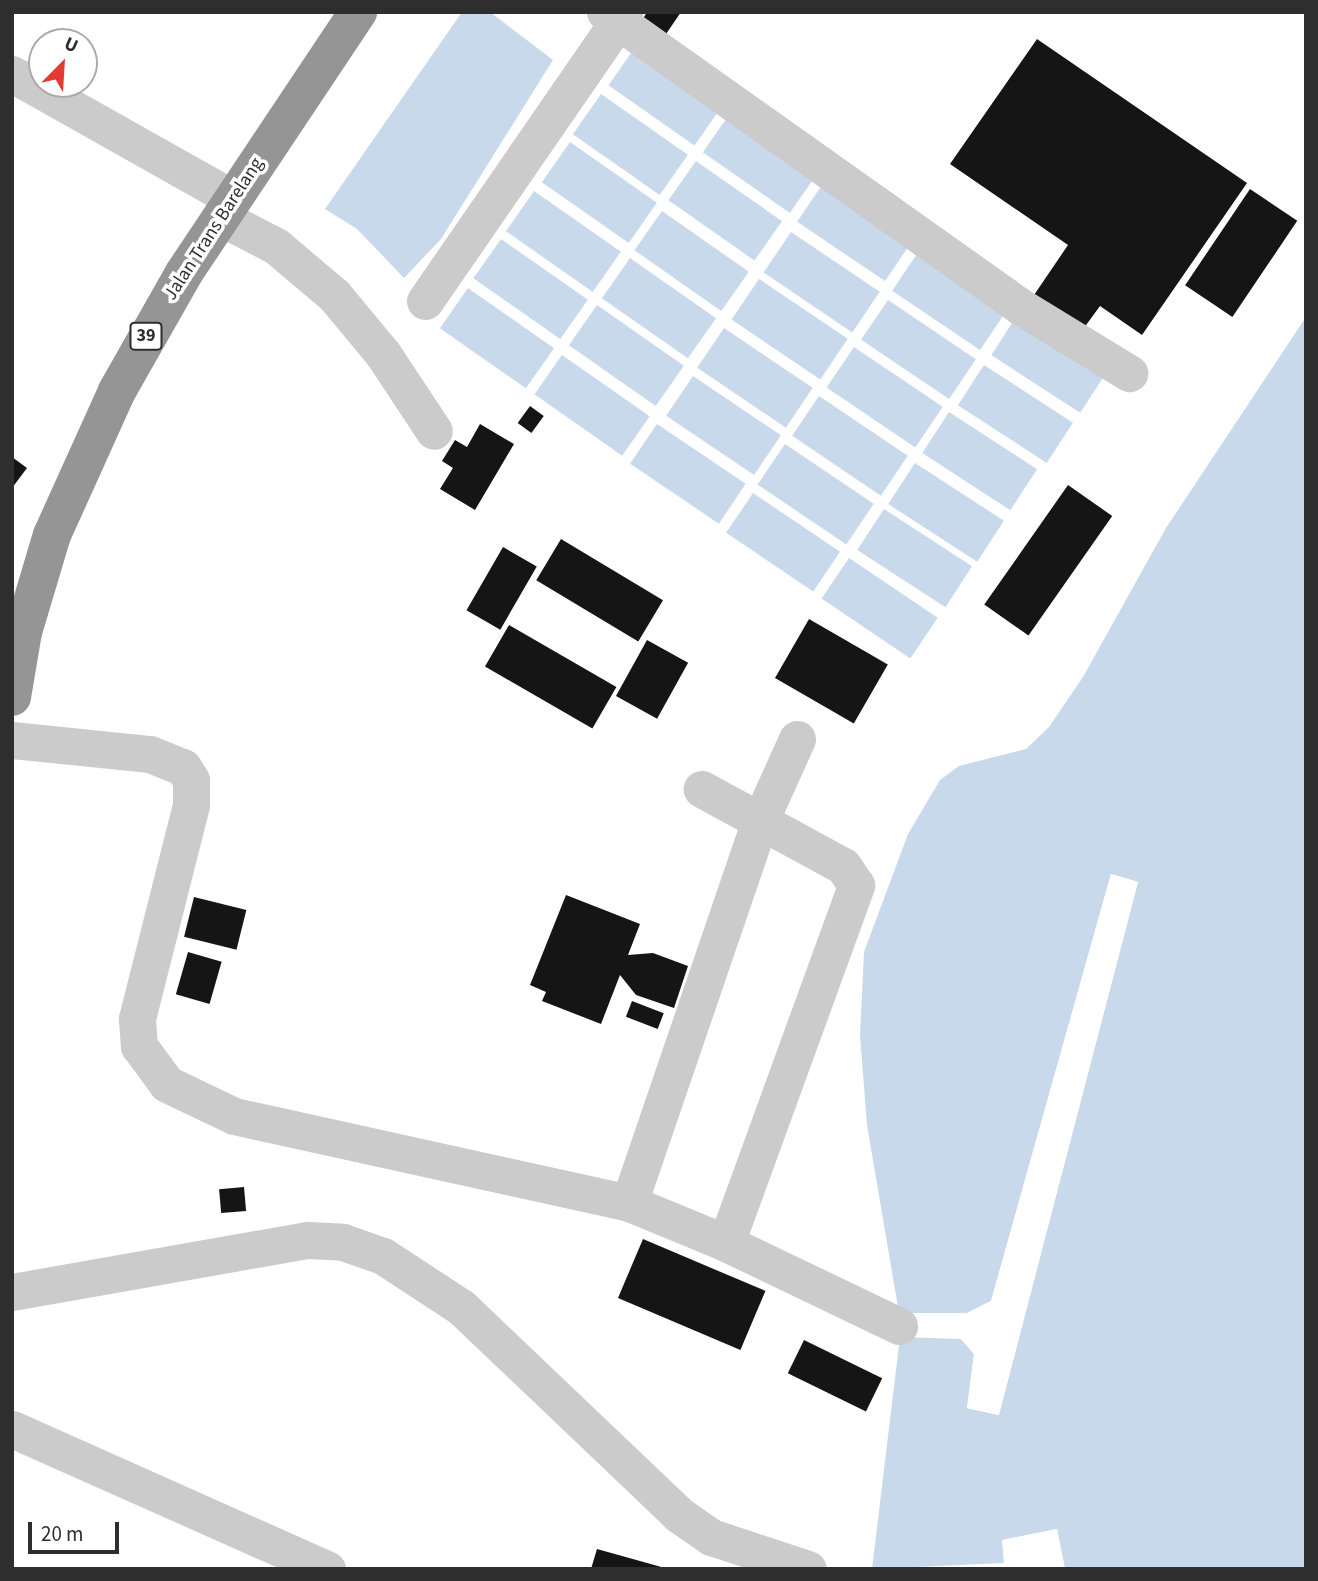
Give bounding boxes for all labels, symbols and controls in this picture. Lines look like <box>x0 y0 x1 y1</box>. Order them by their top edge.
north arrow <box>28 28 98 98</box>
text: U <box>60 30 82 60</box>
street label: Jalan Trans Barelang <box>159 153 269 305</box>
road number: 39 <box>128 322 164 350</box>
scale bar <box>32 1508 122 1552</box>
text: 20 m <box>41 1519 83 1549</box>

